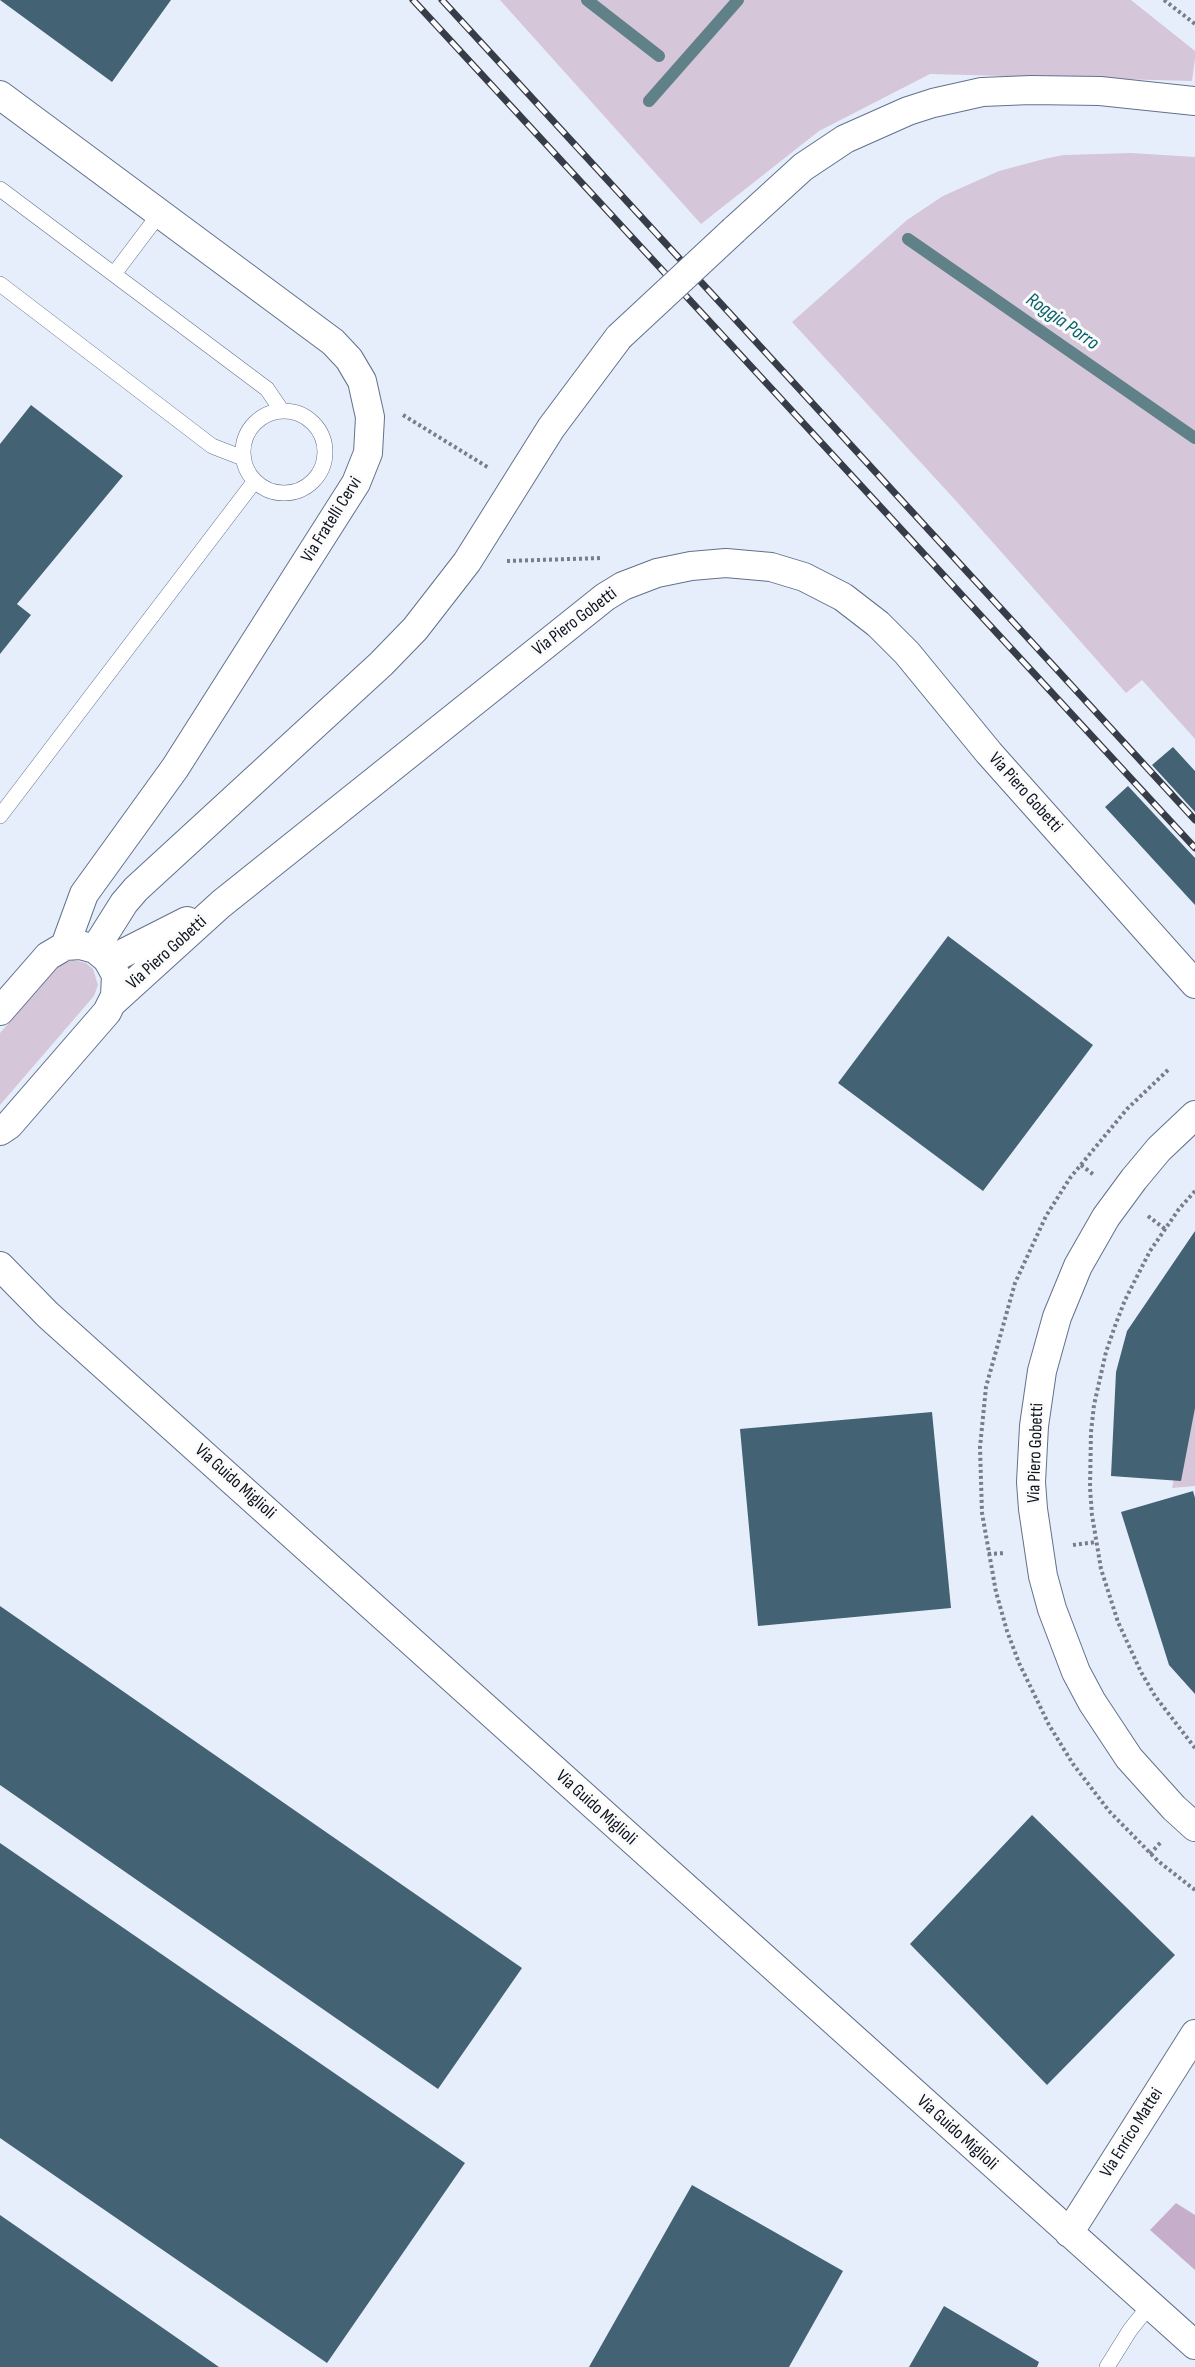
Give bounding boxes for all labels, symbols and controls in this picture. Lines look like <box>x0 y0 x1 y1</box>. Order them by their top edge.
water label: Roggia Porro <box>1021 288 1103 356</box>
street label: Via Fratelli Cervi <box>297 473 367 567</box>
street label: Via Piero Gobetti <box>529 583 621 661</box>
street label: Via Piero Gobetti <box>983 749 1067 837</box>
street label: Via Piero Gobetti <box>123 911 211 995</box>
street label: Via Piero Gobetti <box>1023 1403 1049 1503</box>
street label: Via Guido Miglioli <box>190 1440 280 1524</box>
street label: Via Guido Miglioli <box>551 1766 641 1850</box>
street label: Via Enrico Mattei <box>1096 2084 1168 2182</box>
street label: Via Guido Miglioli <box>912 2091 1002 2175</box>

